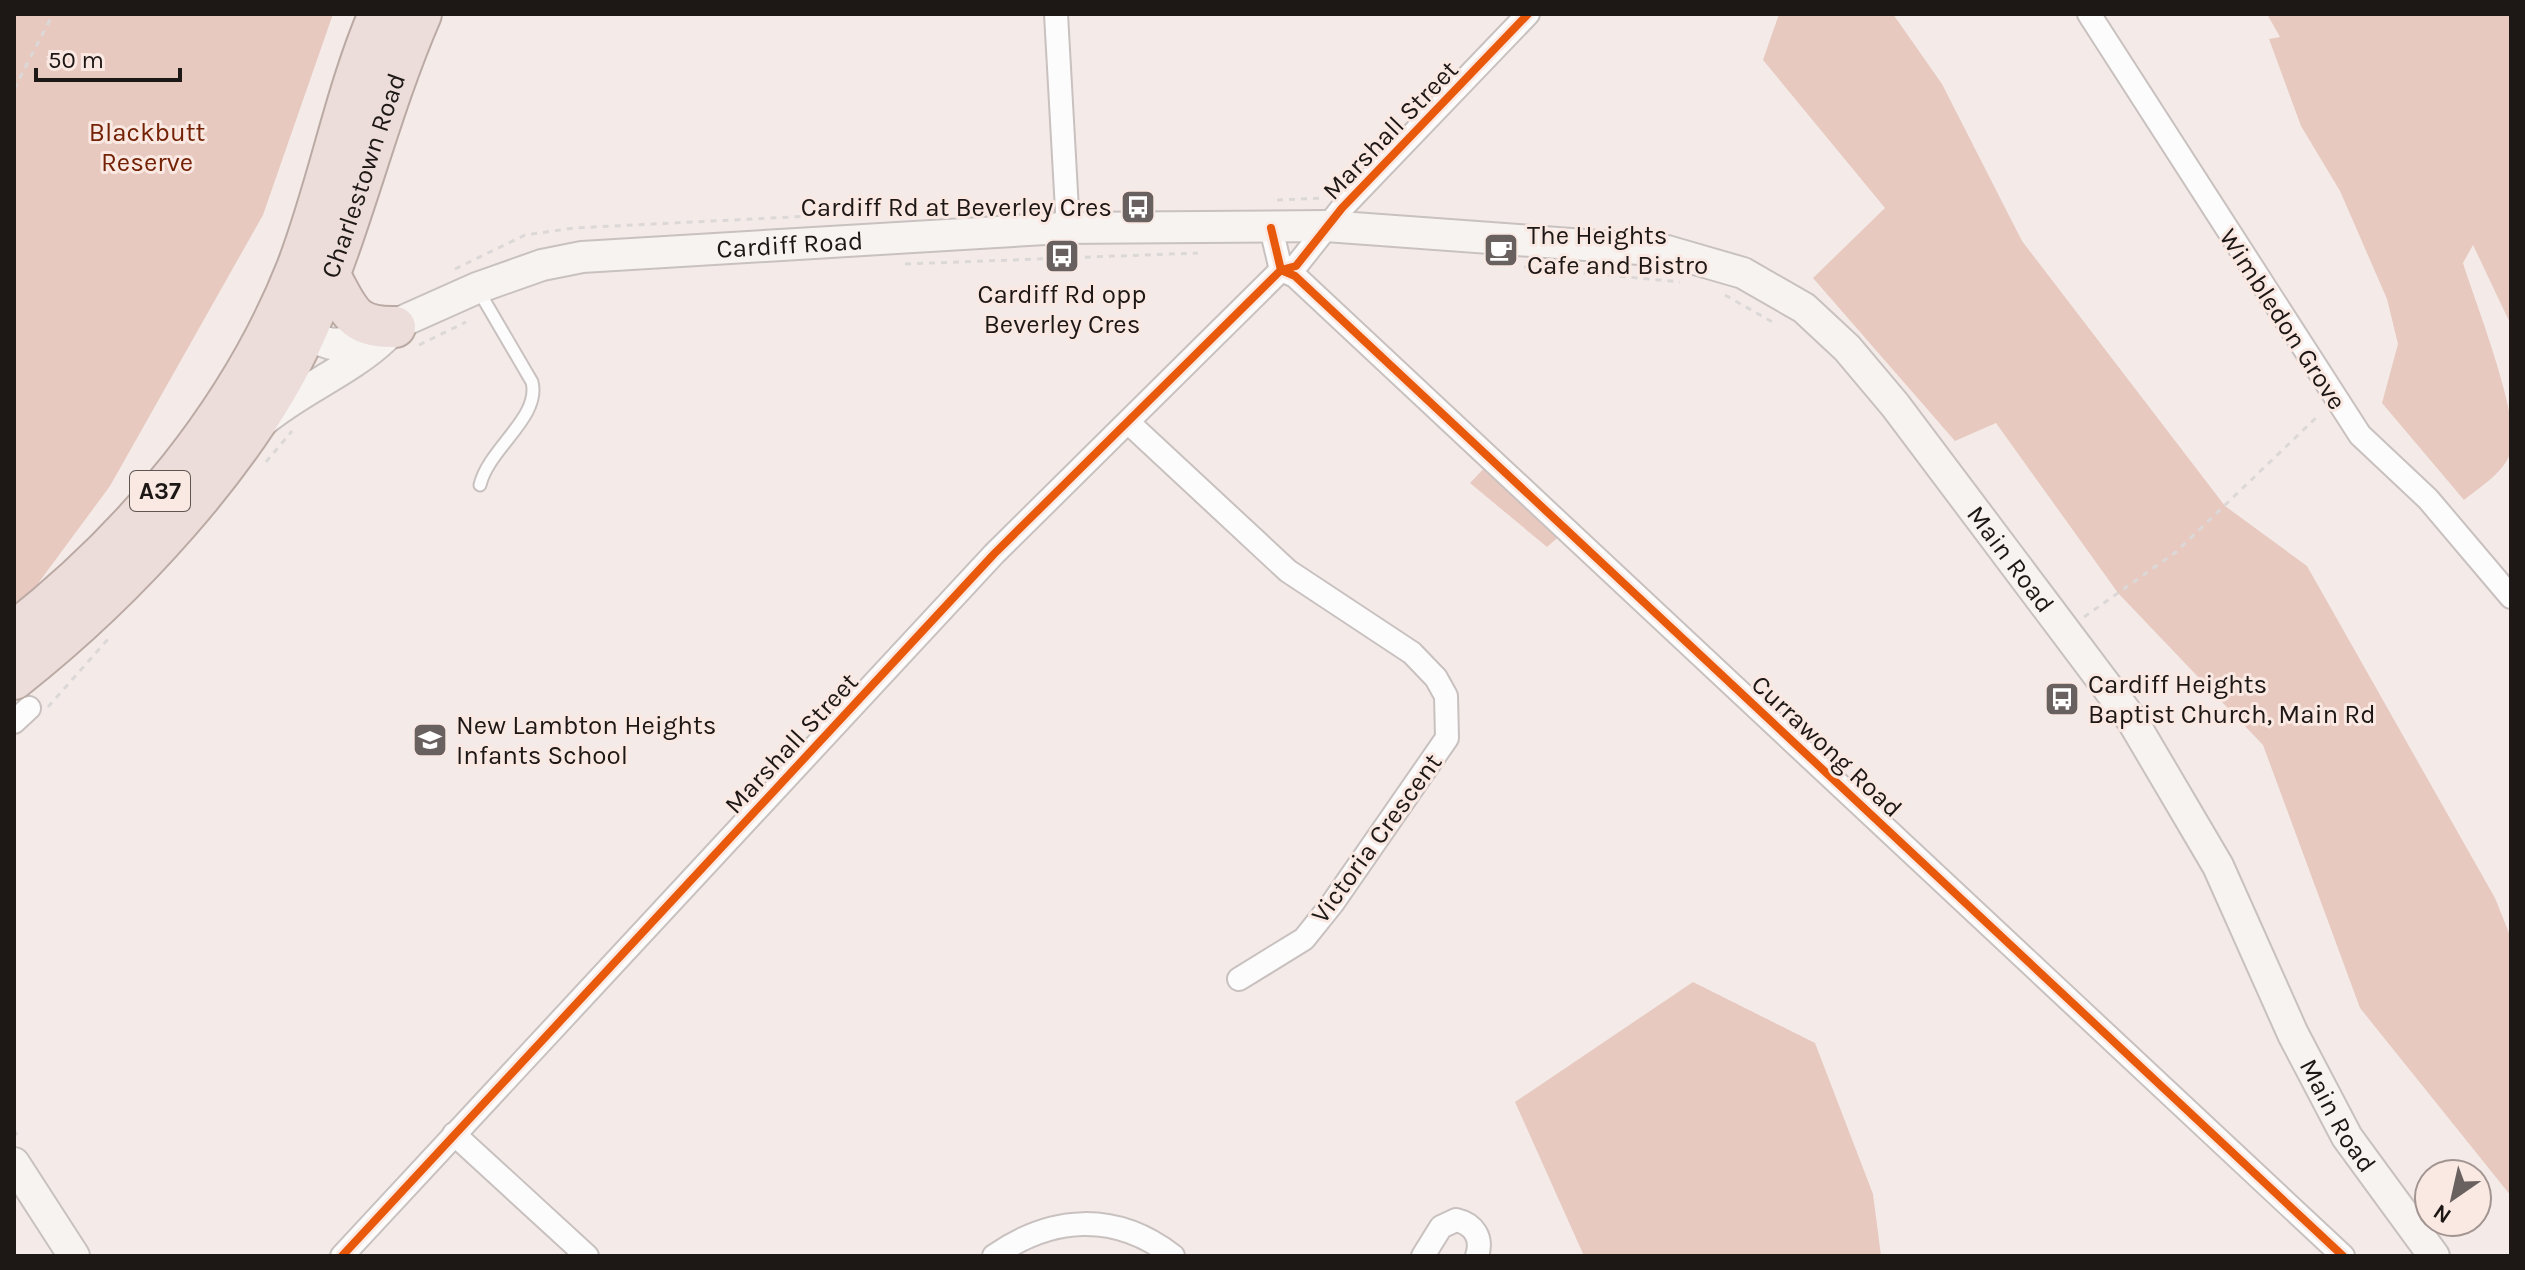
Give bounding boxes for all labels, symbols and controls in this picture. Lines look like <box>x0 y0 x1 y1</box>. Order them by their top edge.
scale bar <box>36 32 180 82</box>
text: 50 m <box>48 46 104 74</box>
street label: Marshall Street <box>1316 54 1465 206</box>
street label: Charlestown Road <box>314 69 412 283</box>
park label: Blackbutt Reserve <box>89 117 205 178</box>
bus stop icon: Cardiff Rd at Beverley Cres <box>1119 188 1157 226</box>
place label: Cardiff Rd at Beverley Cres <box>801 192 1112 223</box>
place label: The Heights Cafe and Bistro <box>1527 220 1708 281</box>
street label: Wimbledon Grove <box>2213 223 2353 416</box>
street label: Cardiff Road <box>716 225 864 265</box>
cafe icon: The Heights Cafe and Bistro <box>1482 231 1520 269</box>
bus stop icon: Cardiff Rd opp Beverley Cres <box>1043 237 1081 275</box>
place label: Cardiff Rd opp Beverley Cres <box>978 279 1146 340</box>
road number: A37 <box>130 471 190 511</box>
street label: Main Road <box>1960 500 2061 619</box>
street label: Marshall Street <box>718 666 865 820</box>
street label: Currawong Road <box>1745 669 1908 824</box>
place label: Cardiff Heights Baptist Church, Main Rd <box>2088 669 2376 730</box>
bus stop icon: Cardiff Heights Baptist Church, Main Rd <box>2043 680 2081 718</box>
place label: New Lambton Heights Infants School <box>456 710 716 771</box>
school or university icon: New Lambton Heights Infants School <box>411 721 449 759</box>
street label: Victoria Crescent <box>1304 747 1448 929</box>
street label: Main Road <box>2293 1054 2383 1179</box>
north arrow <box>2413 1158 2493 1238</box>
text: N <box>2429 1199 2456 1229</box>

